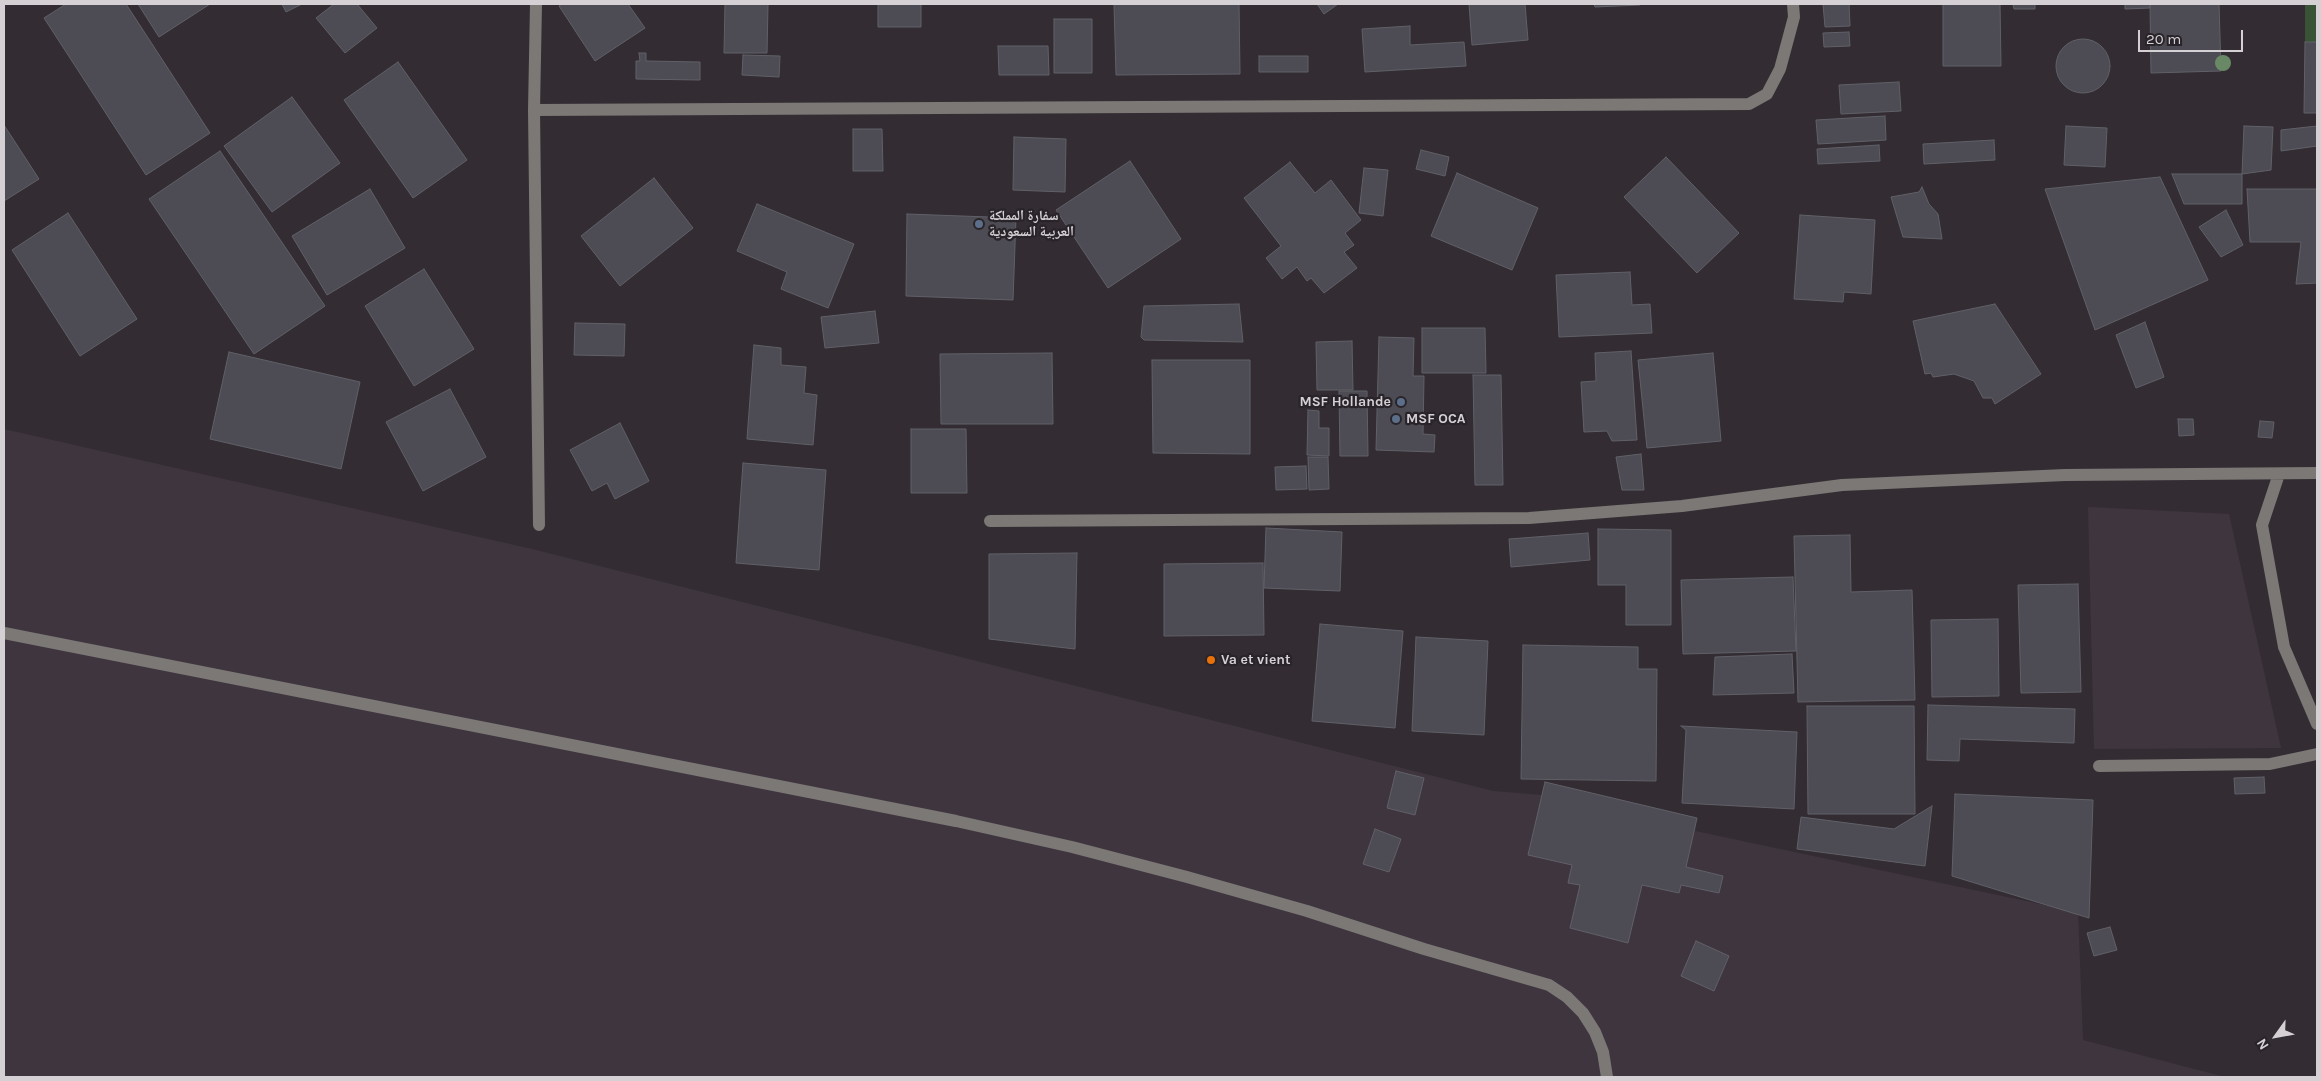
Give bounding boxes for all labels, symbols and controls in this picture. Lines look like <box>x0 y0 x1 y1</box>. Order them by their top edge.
scale bar <box>2141 20 2246 52</box>
text: 20 m <box>2146 30 2181 48</box>
place label: سفارة المملكة العربية السعودية <box>989 208 1074 240</box>
marker: سفارة المملكة العربية السعودية <box>973 218 985 230</box>
place label: MSF Hollande <box>1299 394 1391 410</box>
marker: MSF Hollande <box>1395 396 1407 408</box>
place label: MSF OCA <box>1406 411 1466 427</box>
marker: MSF OCA <box>1390 413 1402 425</box>
place label: Va et vient <box>1221 652 1291 668</box>
marker: Va et vient <box>1205 654 1217 666</box>
north arrow <box>2251 1011 2301 1061</box>
text: N <box>2253 1035 2273 1053</box>

